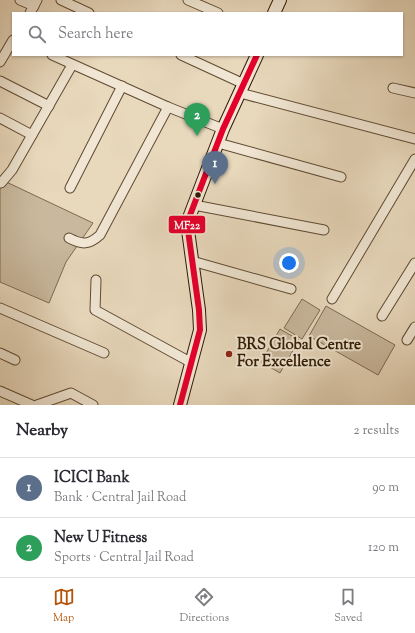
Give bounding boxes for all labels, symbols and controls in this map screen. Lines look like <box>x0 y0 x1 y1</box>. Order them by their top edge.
search box <box>12 12 403 56</box>
icon: search <box>26 23 48 45</box>
text: Search here <box>58 24 133 45</box>
pin: 2 <box>184 103 210 136</box>
pin: 1 <box>202 151 228 184</box>
unlabelled marker <box>193 190 203 200</box>
line badge: MF22 <box>168 215 206 234</box>
text: MF22 <box>173 218 201 234</box>
your location <box>279 253 299 273</box>
place label: BRS Global Centre For Excellence <box>237 335 361 373</box>
marker: BRS Global Centre For Excellence <box>224 349 234 359</box>
text: Nearby <box>16 419 68 443</box>
text: 2 results <box>354 422 399 440</box>
text: ICICI Bank <box>54 468 130 489</box>
text: 1 <box>27 479 31 497</box>
text: 90 m <box>372 479 399 497</box>
text: Bank · Central Jail Road <box>54 489 186 507</box>
text: New U Fitness <box>54 528 147 549</box>
text: 2 <box>26 539 32 557</box>
text: 120 m <box>368 539 399 557</box>
text: Sports · Central Jail Road <box>54 549 194 567</box>
tab: Map <box>53 586 75 626</box>
tab: Directions <box>180 586 229 626</box>
tab: Saved <box>334 586 362 626</box>

